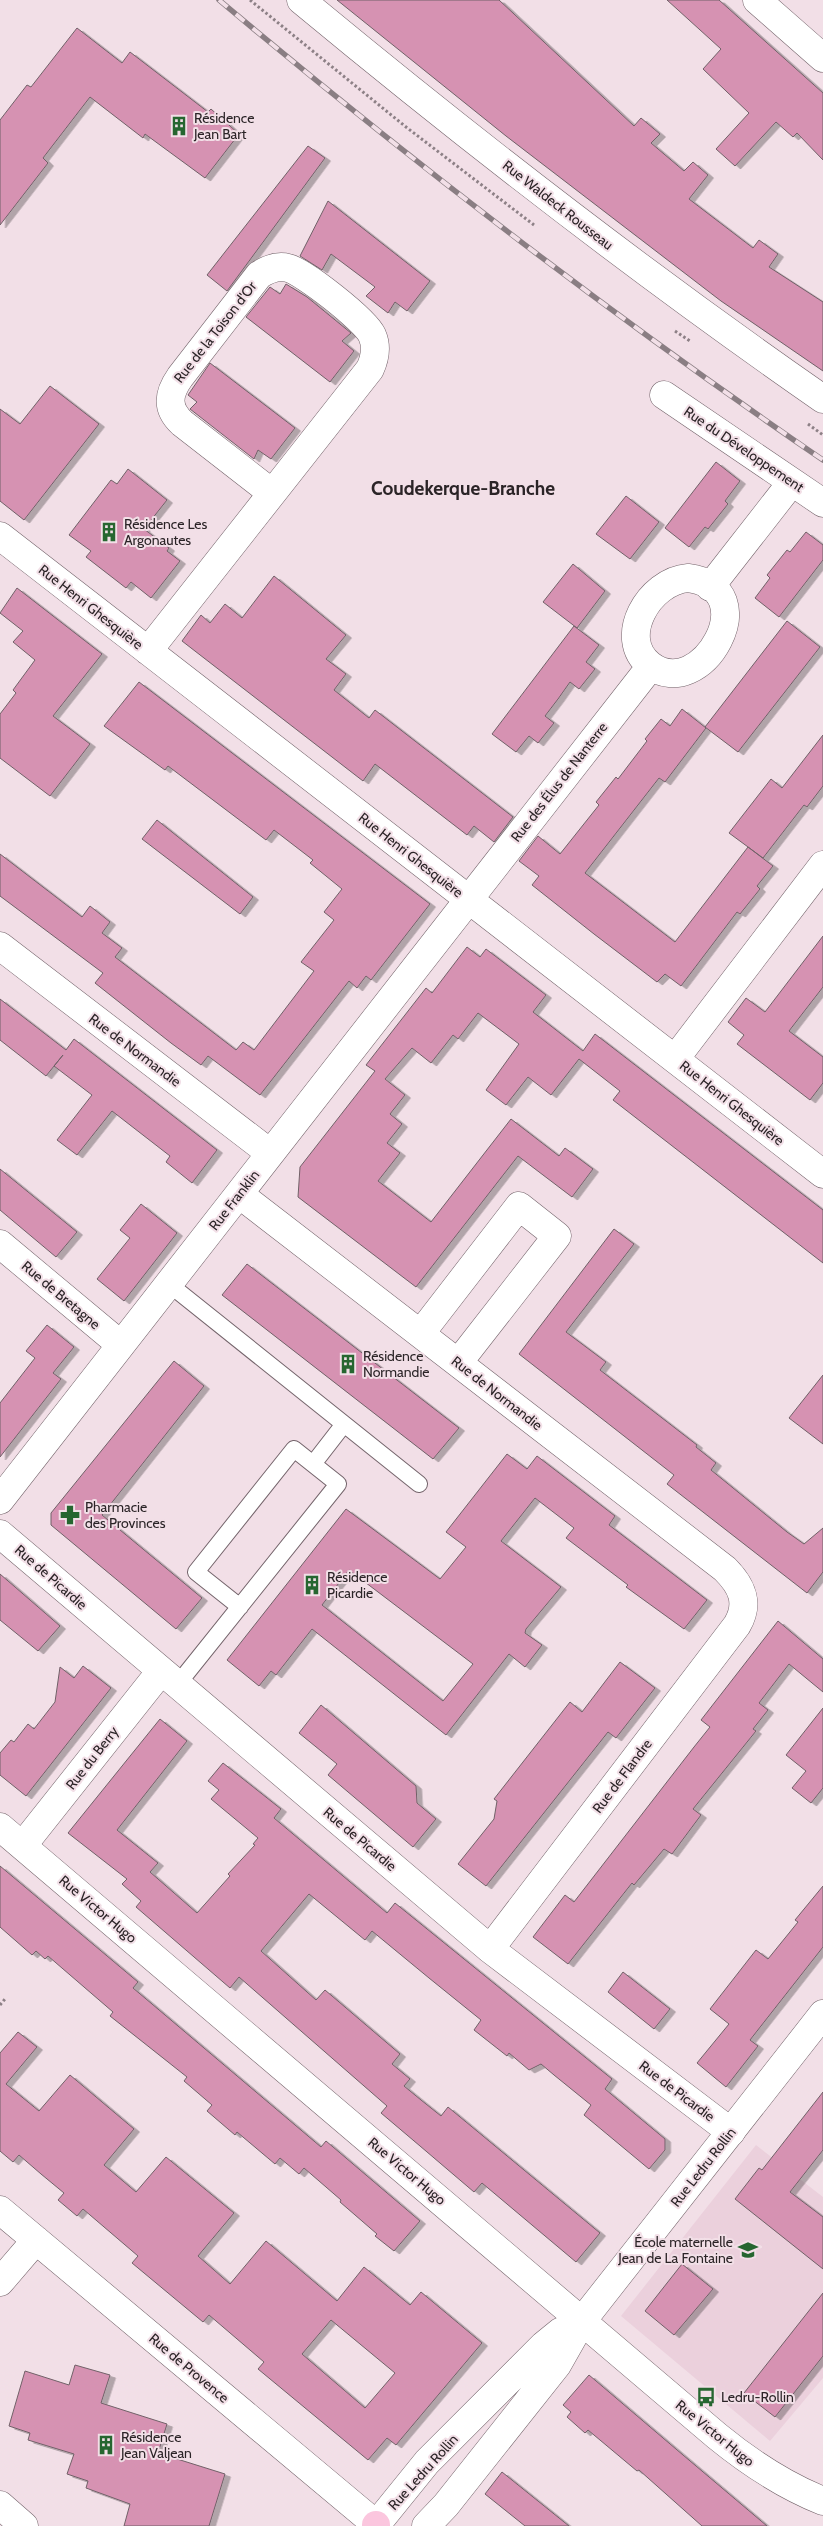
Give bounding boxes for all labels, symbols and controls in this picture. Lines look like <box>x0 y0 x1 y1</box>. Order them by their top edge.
place label: Résidence Jean Bart <box>193 109 254 143</box>
building icon: Résidence Jean Bart <box>168 115 190 137</box>
street label: Rue Waldeck Rousseau <box>499 156 617 254</box>
street label: Rue de la Toison d'Or <box>170 277 261 386</box>
street label: Rue du Développement <box>681 402 808 496</box>
district label: Coudekerque-Branche <box>371 477 555 500</box>
place label: Résidence Les Argonautes <box>124 515 207 549</box>
building icon: Résidence Les Argonautes <box>98 521 120 543</box>
street label: Rue Henri Ghesquière <box>35 561 147 653</box>
street label: Rue des Élus de Nanterre <box>507 719 611 845</box>
street label: Rue Henri Ghesquière <box>355 809 467 901</box>
street label: Rue de Normandie <box>85 1010 185 1090</box>
street label: Rue Henri Ghesquière <box>676 1057 788 1149</box>
street label: Rue Franklin <box>205 1166 263 1234</box>
street label: Rue de Bretagne <box>18 1257 104 1333</box>
place label: Résidence Normandie <box>363 1347 430 1381</box>
street label: Rue de Normandie <box>448 1352 546 1434</box>
building icon: Résidence Normandie <box>337 1353 359 1375</box>
place label: Pharmacie des Provinces <box>85 1498 166 1532</box>
pharmacy icon: Pharmacie des Provinces <box>59 1504 81 1526</box>
street label: Rue de Picardie <box>11 1541 91 1613</box>
place label: Résidence Picardie <box>327 1568 387 1602</box>
building icon: Résidence Picardie <box>301 1574 323 1596</box>
street label: Rue du Berry <box>62 1723 122 1793</box>
street label: Rue de Flandre <box>588 1735 656 1817</box>
street label: Rue de Picardie <box>320 1803 400 1875</box>
street label: Rue Victor Hugo <box>55 1871 141 1947</box>
street label: Rue de Picardie <box>636 2057 718 2125</box>
street label: Rue Ledru Rollin <box>666 2124 740 2210</box>
street label: Rue Victor Hugo <box>364 2133 450 2209</box>
place label: École maternelle Jean de La Fontaine <box>617 2233 733 2267</box>
school or university icon: École maternelle Jean de La Fontaine <box>737 2239 759 2261</box>
street label: Rue de Provence <box>145 2329 233 2407</box>
bus stop icon: Ledru-Rollin <box>695 2386 717 2408</box>
place label: Ledru-Rollin <box>721 2388 794 2406</box>
street label: Rue Victor Hugo <box>672 2396 758 2470</box>
place label: Résidence Jean Valjean <box>120 2428 192 2462</box>
street label: Rue Ledru Rollin <box>384 2430 462 2514</box>
building icon: Résidence Jean Valjean <box>95 2434 117 2456</box>

